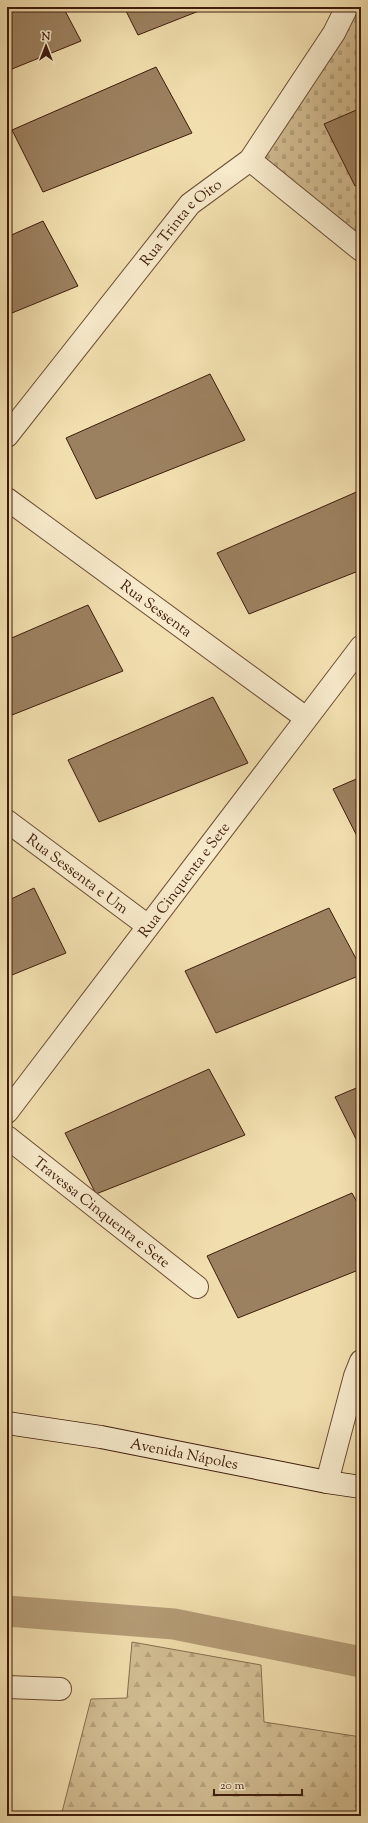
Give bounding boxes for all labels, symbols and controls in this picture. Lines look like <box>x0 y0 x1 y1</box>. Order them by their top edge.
north arrow <box>26 26 66 66</box>
text: N <box>41 29 51 45</box>
street label: Rua Trinta e Oito <box>136 175 227 271</box>
street label: Rua Sessenta <box>115 576 196 643</box>
street label: Rua Cinquenta e Sete <box>134 818 236 943</box>
street label: Rua Sessenta e Um <box>21 830 133 920</box>
street label: Travessa Cinquenta e Sete <box>28 1153 174 1274</box>
street label: Avenida Nápoles <box>128 1434 240 1476</box>
scale bar <box>214 1771 302 1797</box>
text: 20 m <box>220 1777 245 1795</box>

